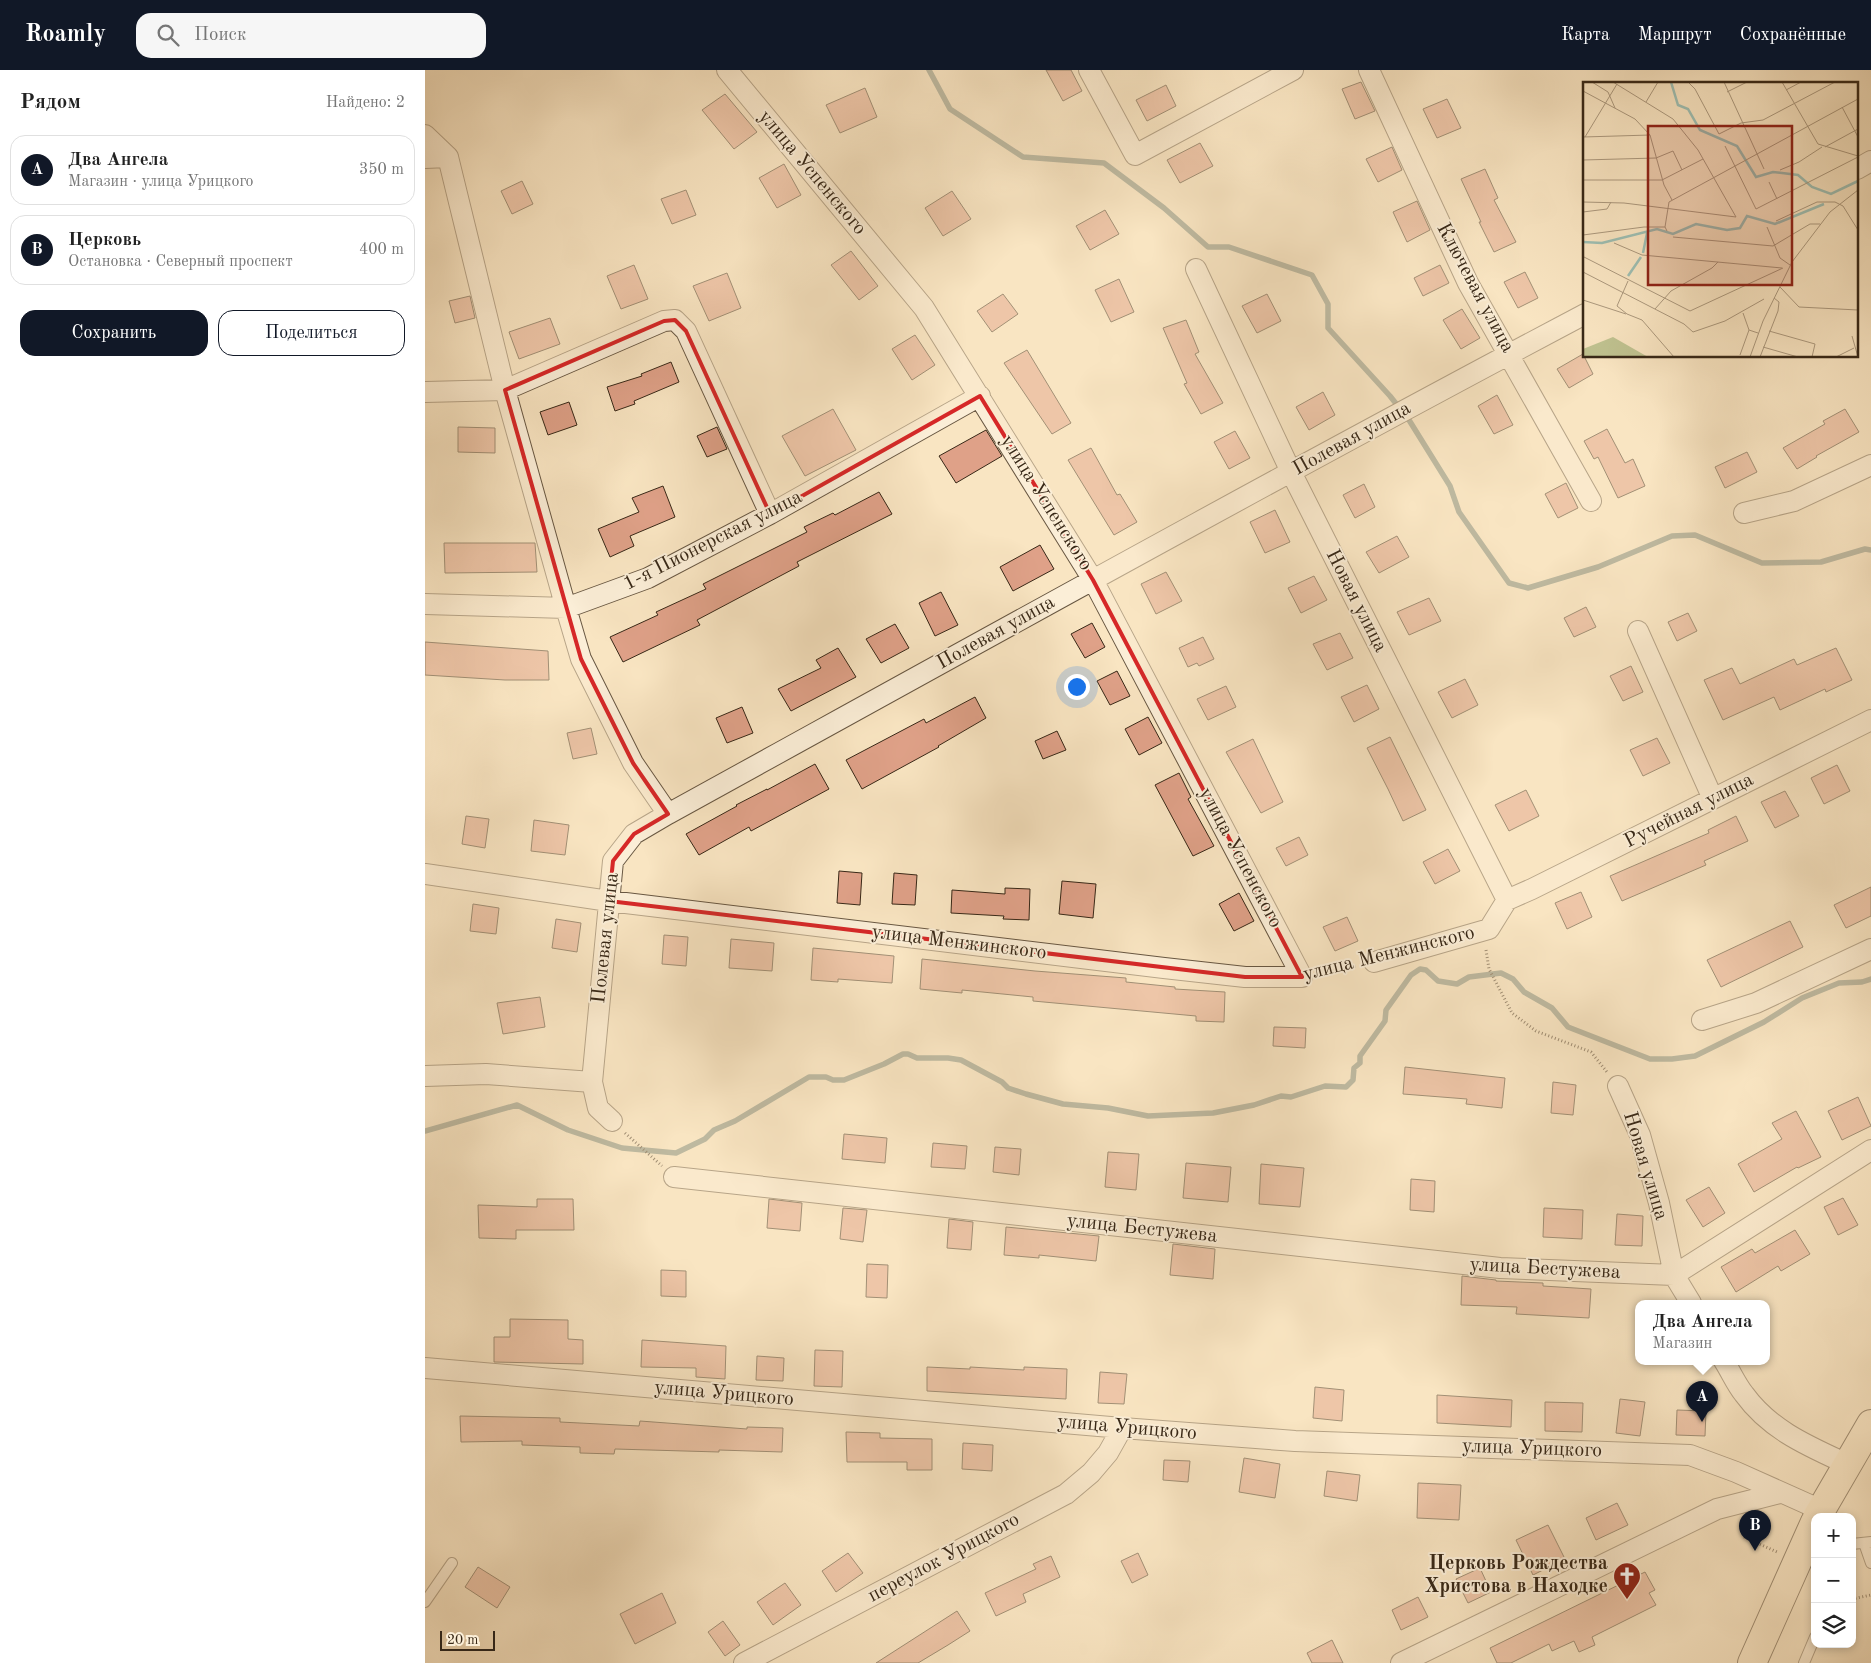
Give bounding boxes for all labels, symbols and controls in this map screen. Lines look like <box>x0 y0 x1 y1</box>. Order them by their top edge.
search box <box>136 13 486 58</box>
icon: search <box>154 21 182 49</box>
text: Roamly <box>25 23 106 47</box>
text: Поиск <box>194 26 246 45</box>
text: Карта <box>1561 26 1610 44</box>
text: Маршрут <box>1638 26 1712 44</box>
text: Сохранённые <box>1740 26 1846 44</box>
inset map <box>1583 82 1859 358</box>
text: Рядом <box>20 92 81 113</box>
text: Найдено: 2 <box>326 95 405 111</box>
street label: улица Успенского <box>754 107 870 239</box>
text: Два Ангела <box>68 151 168 170</box>
text: A <box>31 162 43 178</box>
text: 350 m <box>359 162 404 178</box>
text: Магазин · улица Урицкого <box>68 174 254 190</box>
street label: Ключевая улица <box>1432 220 1518 356</box>
text: Церковь <box>68 231 141 250</box>
text: B <box>31 242 43 258</box>
text: 400 m <box>359 242 404 258</box>
text: Остановка · Северный проспект <box>68 254 293 270</box>
button: Сохранить <box>20 310 208 356</box>
button: Поделиться <box>218 310 405 356</box>
street label: Полевая улица <box>1290 398 1414 480</box>
street label: улица Успенского <box>996 432 1096 574</box>
street label: 1-я Пионерская улица <box>620 487 806 595</box>
street label: Новая улица <box>1322 546 1390 656</box>
street label: Полевая улица <box>934 592 1058 674</box>
your location <box>1064 674 1090 700</box>
street label: Ручейная улица <box>1621 770 1757 852</box>
street label: улица Успенского <box>1195 785 1285 931</box>
street label: Полевая улица <box>589 871 623 1004</box>
street label: улица Менжинского <box>870 922 1048 964</box>
street label: улица Менжинского <box>1301 923 1477 985</box>
street label: Новая улица <box>1619 1109 1671 1223</box>
street label: улица Бестужева <box>1066 1211 1218 1247</box>
street label: улица Бестужева <box>1469 1255 1621 1283</box>
popup <box>1635 1300 1770 1365</box>
text: Два Ангела <box>1652 1313 1753 1332</box>
text: Магазин <box>1652 1336 1712 1352</box>
street label: улица Урицкого <box>653 1378 795 1410</box>
pin: A <box>1686 1381 1718 1422</box>
street label: улица Урицкого <box>1056 1412 1198 1444</box>
street label: улица Урицкого <box>1462 1437 1602 1461</box>
street label: переулок Урицкого <box>865 1510 1023 1606</box>
pin: B <box>1739 1510 1771 1551</box>
map controls <box>1811 1513 1856 1648</box>
button: + <box>1811 1513 1856 1558</box>
place label: Церковь Рождества Христова в Находке <box>1424 1554 1608 1597</box>
button: − <box>1811 1558 1856 1603</box>
church icon: Церковь Рождества Христова в Находке <box>1612 1561 1642 1600</box>
button: layers <box>1811 1603 1856 1648</box>
scale bar <box>440 1628 495 1651</box>
text: 20 m <box>447 1633 478 1647</box>

